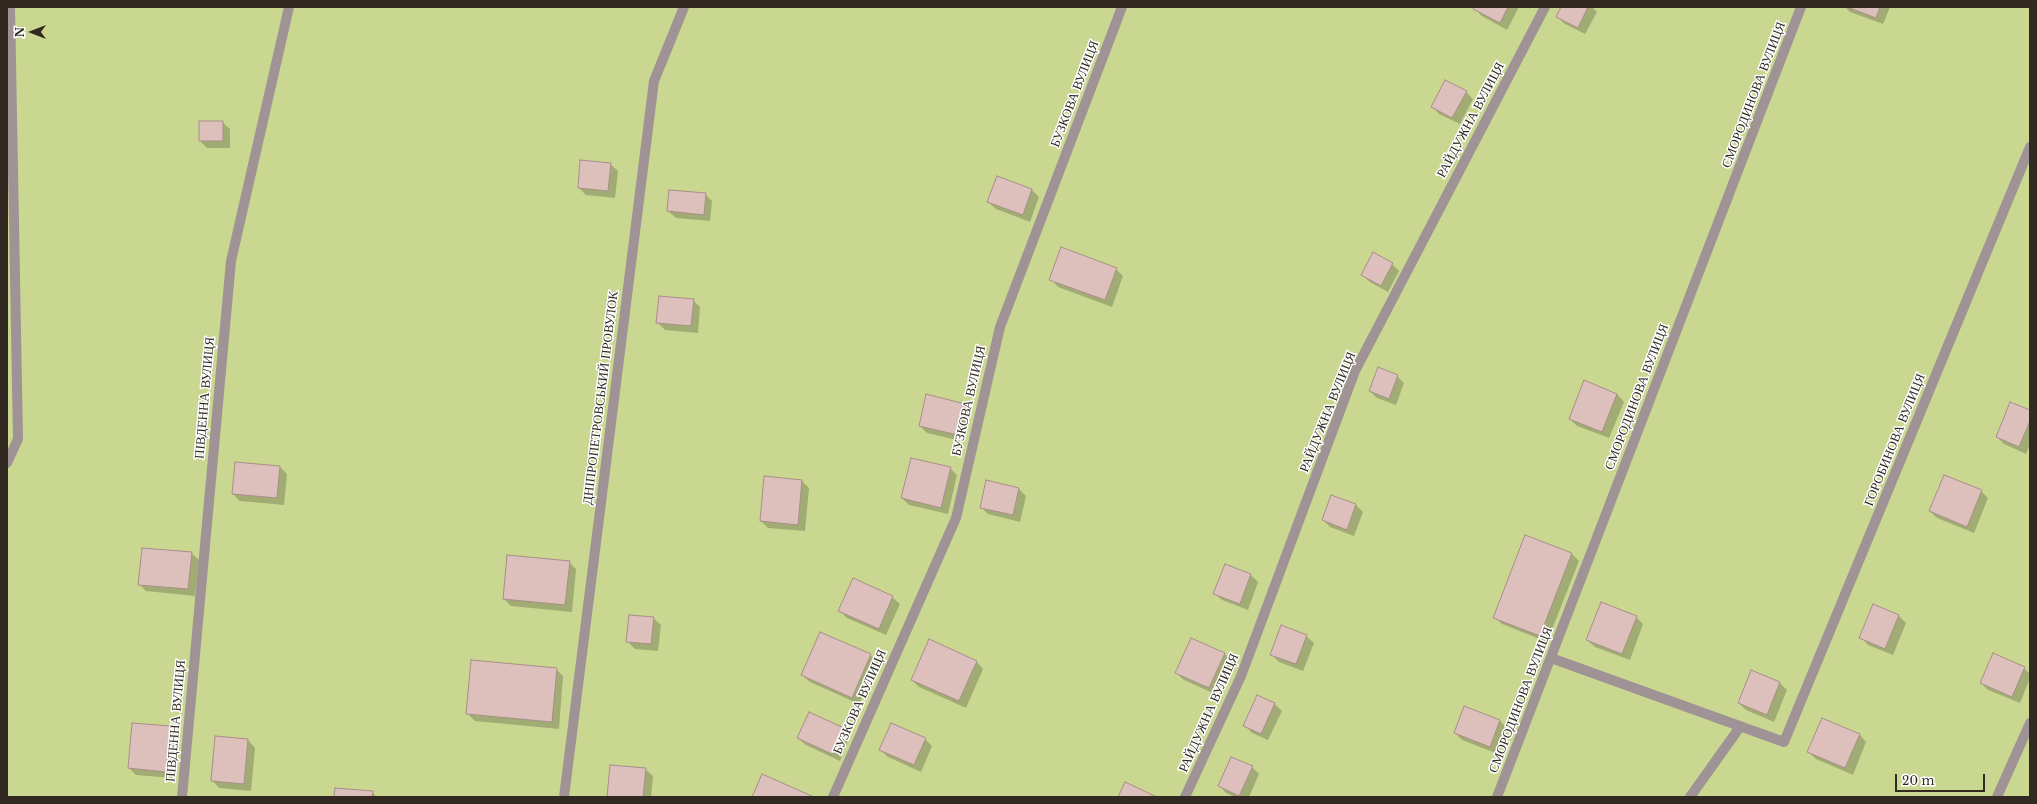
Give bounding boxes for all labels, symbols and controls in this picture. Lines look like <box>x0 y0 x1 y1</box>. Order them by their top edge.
north arrow <box>12 12 52 52</box>
street label: СМОРОДИНОВА ВУЛИЦЯ <box>1719 20 1789 170</box>
text: N <box>13 27 27 37</box>
street label: БУЗКОВА ВУЛИЦЯ <box>1047 39 1103 149</box>
street label: РАЙДУЖНА ВУЛИЦЯ <box>1434 60 1508 180</box>
street label: ДНІПРОПЕТРОВСЬКИЙ ПРОВУЛОК <box>580 290 622 506</box>
street label: СМОРОДИНОВА ВУЛИЦЯ <box>1602 322 1672 472</box>
street label: ПІВДЕННА ВУЛИЦЯ <box>192 336 218 460</box>
street label: БУЗКОВА ВУЛИЦЯ <box>949 344 989 458</box>
street label: РАЙДУЖНА ВУЛИЦЯ <box>1297 350 1359 474</box>
street label: ГОРОБИНОВА ВУЛИЦЯ <box>1861 371 1929 509</box>
street label: СМОРОДИНОВА ВУЛИЦЯ <box>1486 625 1556 775</box>
street label: БУЗКОВА ВУЛИЦЯ <box>830 647 890 757</box>
street label: РАЙДУЖНА ВУЛИЦЯ <box>1176 651 1242 775</box>
street label: ПІВДЕННА ВУЛИЦЯ <box>163 659 189 783</box>
scale bar <box>1897 766 1987 792</box>
text: 20 m <box>1902 773 1934 788</box>

